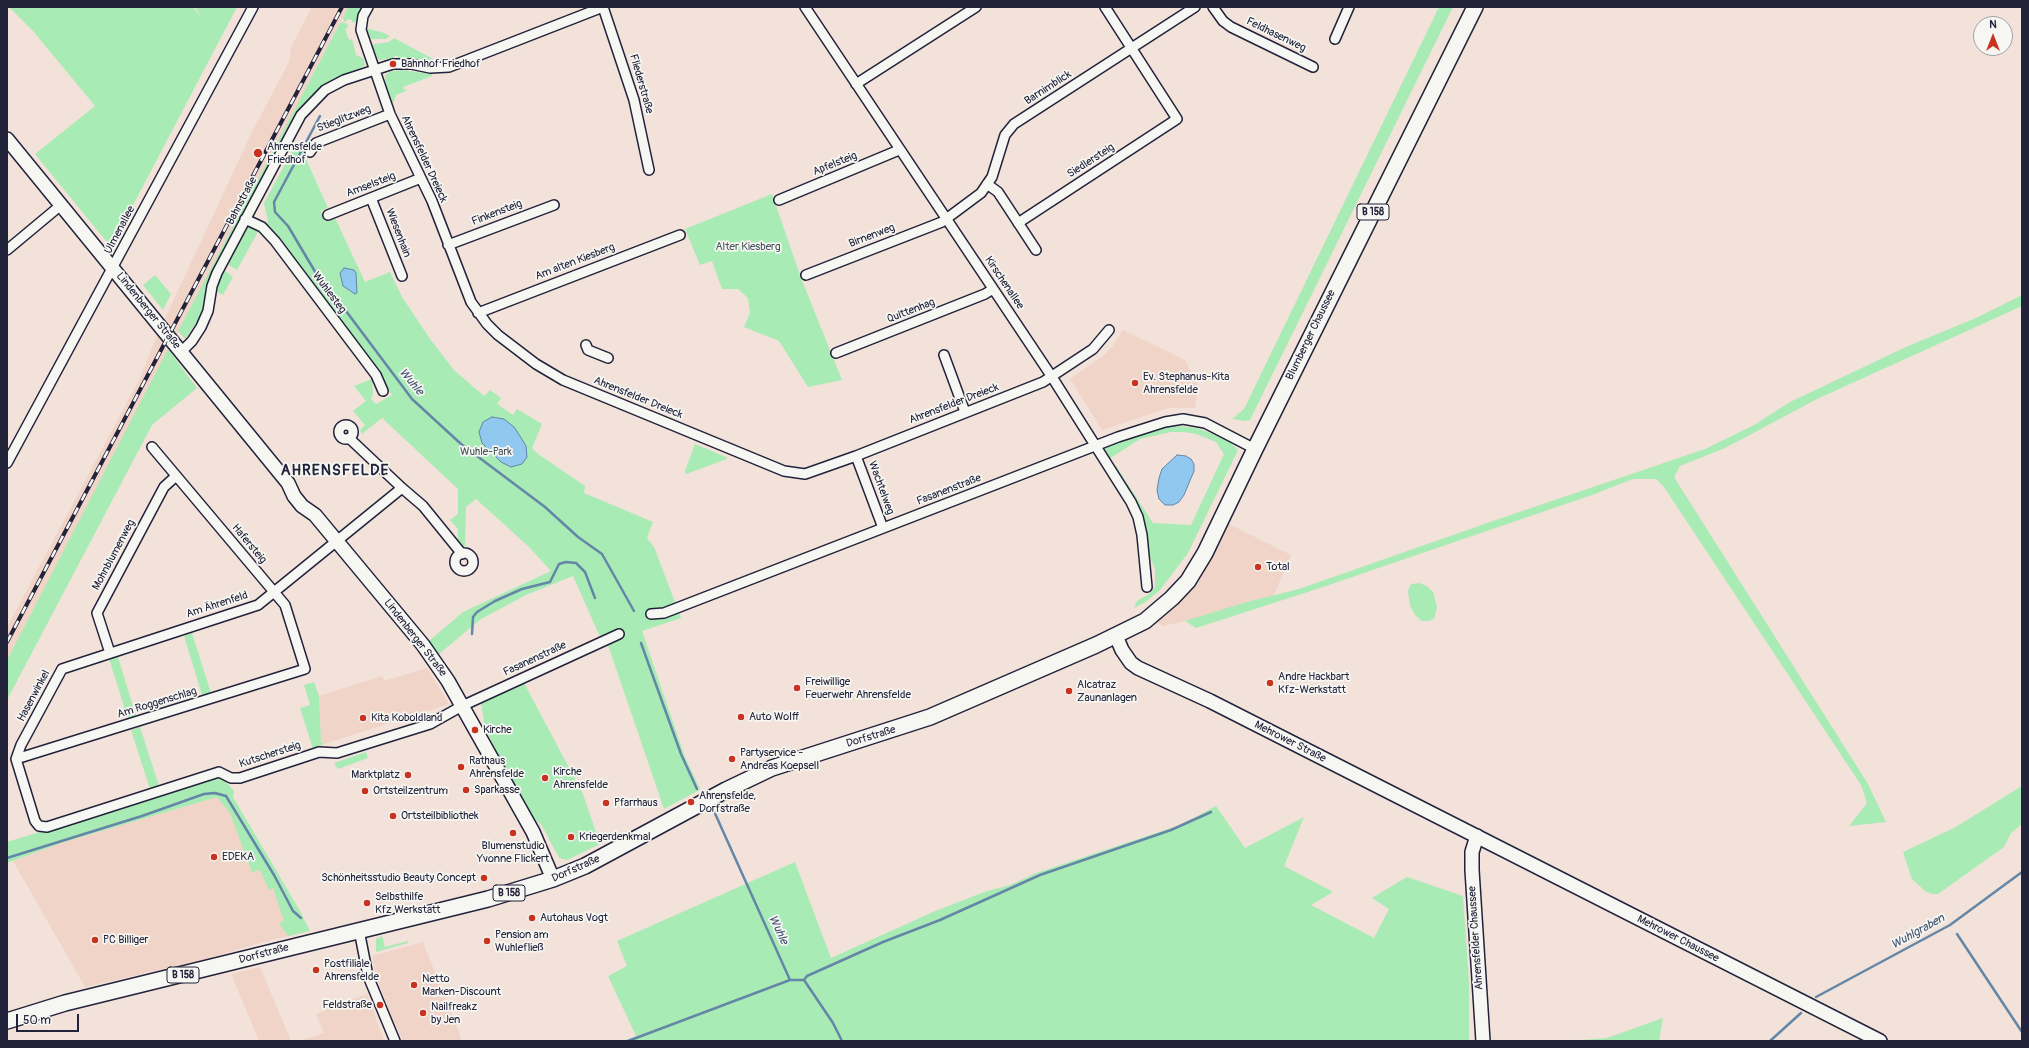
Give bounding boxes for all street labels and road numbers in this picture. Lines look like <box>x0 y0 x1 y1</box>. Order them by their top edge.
street label: Feldhasenweg <box>1244 15 1308 55</box>
street label: Fliederstraße <box>626 53 656 115</box>
street label: Barnimblick <box>1022 68 1074 108</box>
street label: Stieglitzweg <box>315 103 373 135</box>
street label: Ahrensfelder Dreieck <box>398 113 450 205</box>
street label: Siedlersteig <box>1065 141 1117 181</box>
street label: Apfelsteig <box>811 149 859 179</box>
street label: Amselsteig <box>344 170 398 200</box>
street label: Bahnstraße <box>224 175 260 227</box>
street label: Finkensteig <box>470 197 524 229</box>
street label: Ulmenallee <box>102 204 138 256</box>
road number: B 158 <box>1357 204 1389 220</box>
street label: Wiesenhain <box>383 207 413 259</box>
street label: Birnenweg <box>847 221 897 251</box>
street label: Am alten Kiesberg <box>533 241 617 283</box>
street label: Kirschenallee <box>982 254 1026 312</box>
street label: Lindenberger Straße <box>113 270 183 352</box>
street label: Wuhlesteg <box>309 270 349 316</box>
street label: Blumberger Chaussee <box>1283 288 1339 382</box>
street label: Quittenhag <box>885 296 937 326</box>
street label: Ahrensfelder Dreieck <box>592 374 684 422</box>
street label: Ahrensfelder Dreieck <box>907 381 1001 427</box>
street label: Wachtelweg <box>865 459 897 517</box>
street label: Fasanenstraße <box>915 472 983 508</box>
street label: Mohnblumenweg <box>90 517 138 593</box>
street label: Hafersteig <box>229 522 269 566</box>
street label: Am Ährenfeld <box>185 589 249 621</box>
street label: Lindenberger Straße <box>381 597 449 679</box>
street label: Fasanenstraße <box>501 639 569 679</box>
street label: Hasenwinkel <box>15 668 53 724</box>
street label: Am Roggenschlag <box>116 685 198 721</box>
street label: Mehrower Straße <box>1252 718 1328 766</box>
street label: Dorfstraße <box>845 723 897 751</box>
street label: Kutschersteig <box>238 739 302 771</box>
street label: Dorfstraße <box>550 853 602 885</box>
road number: B 158 <box>493 885 525 901</box>
street label: Ahrensfelder Chaussee <box>1466 886 1486 990</box>
street label: Mehrower Chaussee <box>1635 913 1721 965</box>
street label: Dorfstraße <box>238 941 290 967</box>
road number: B 158 <box>167 967 199 983</box>

